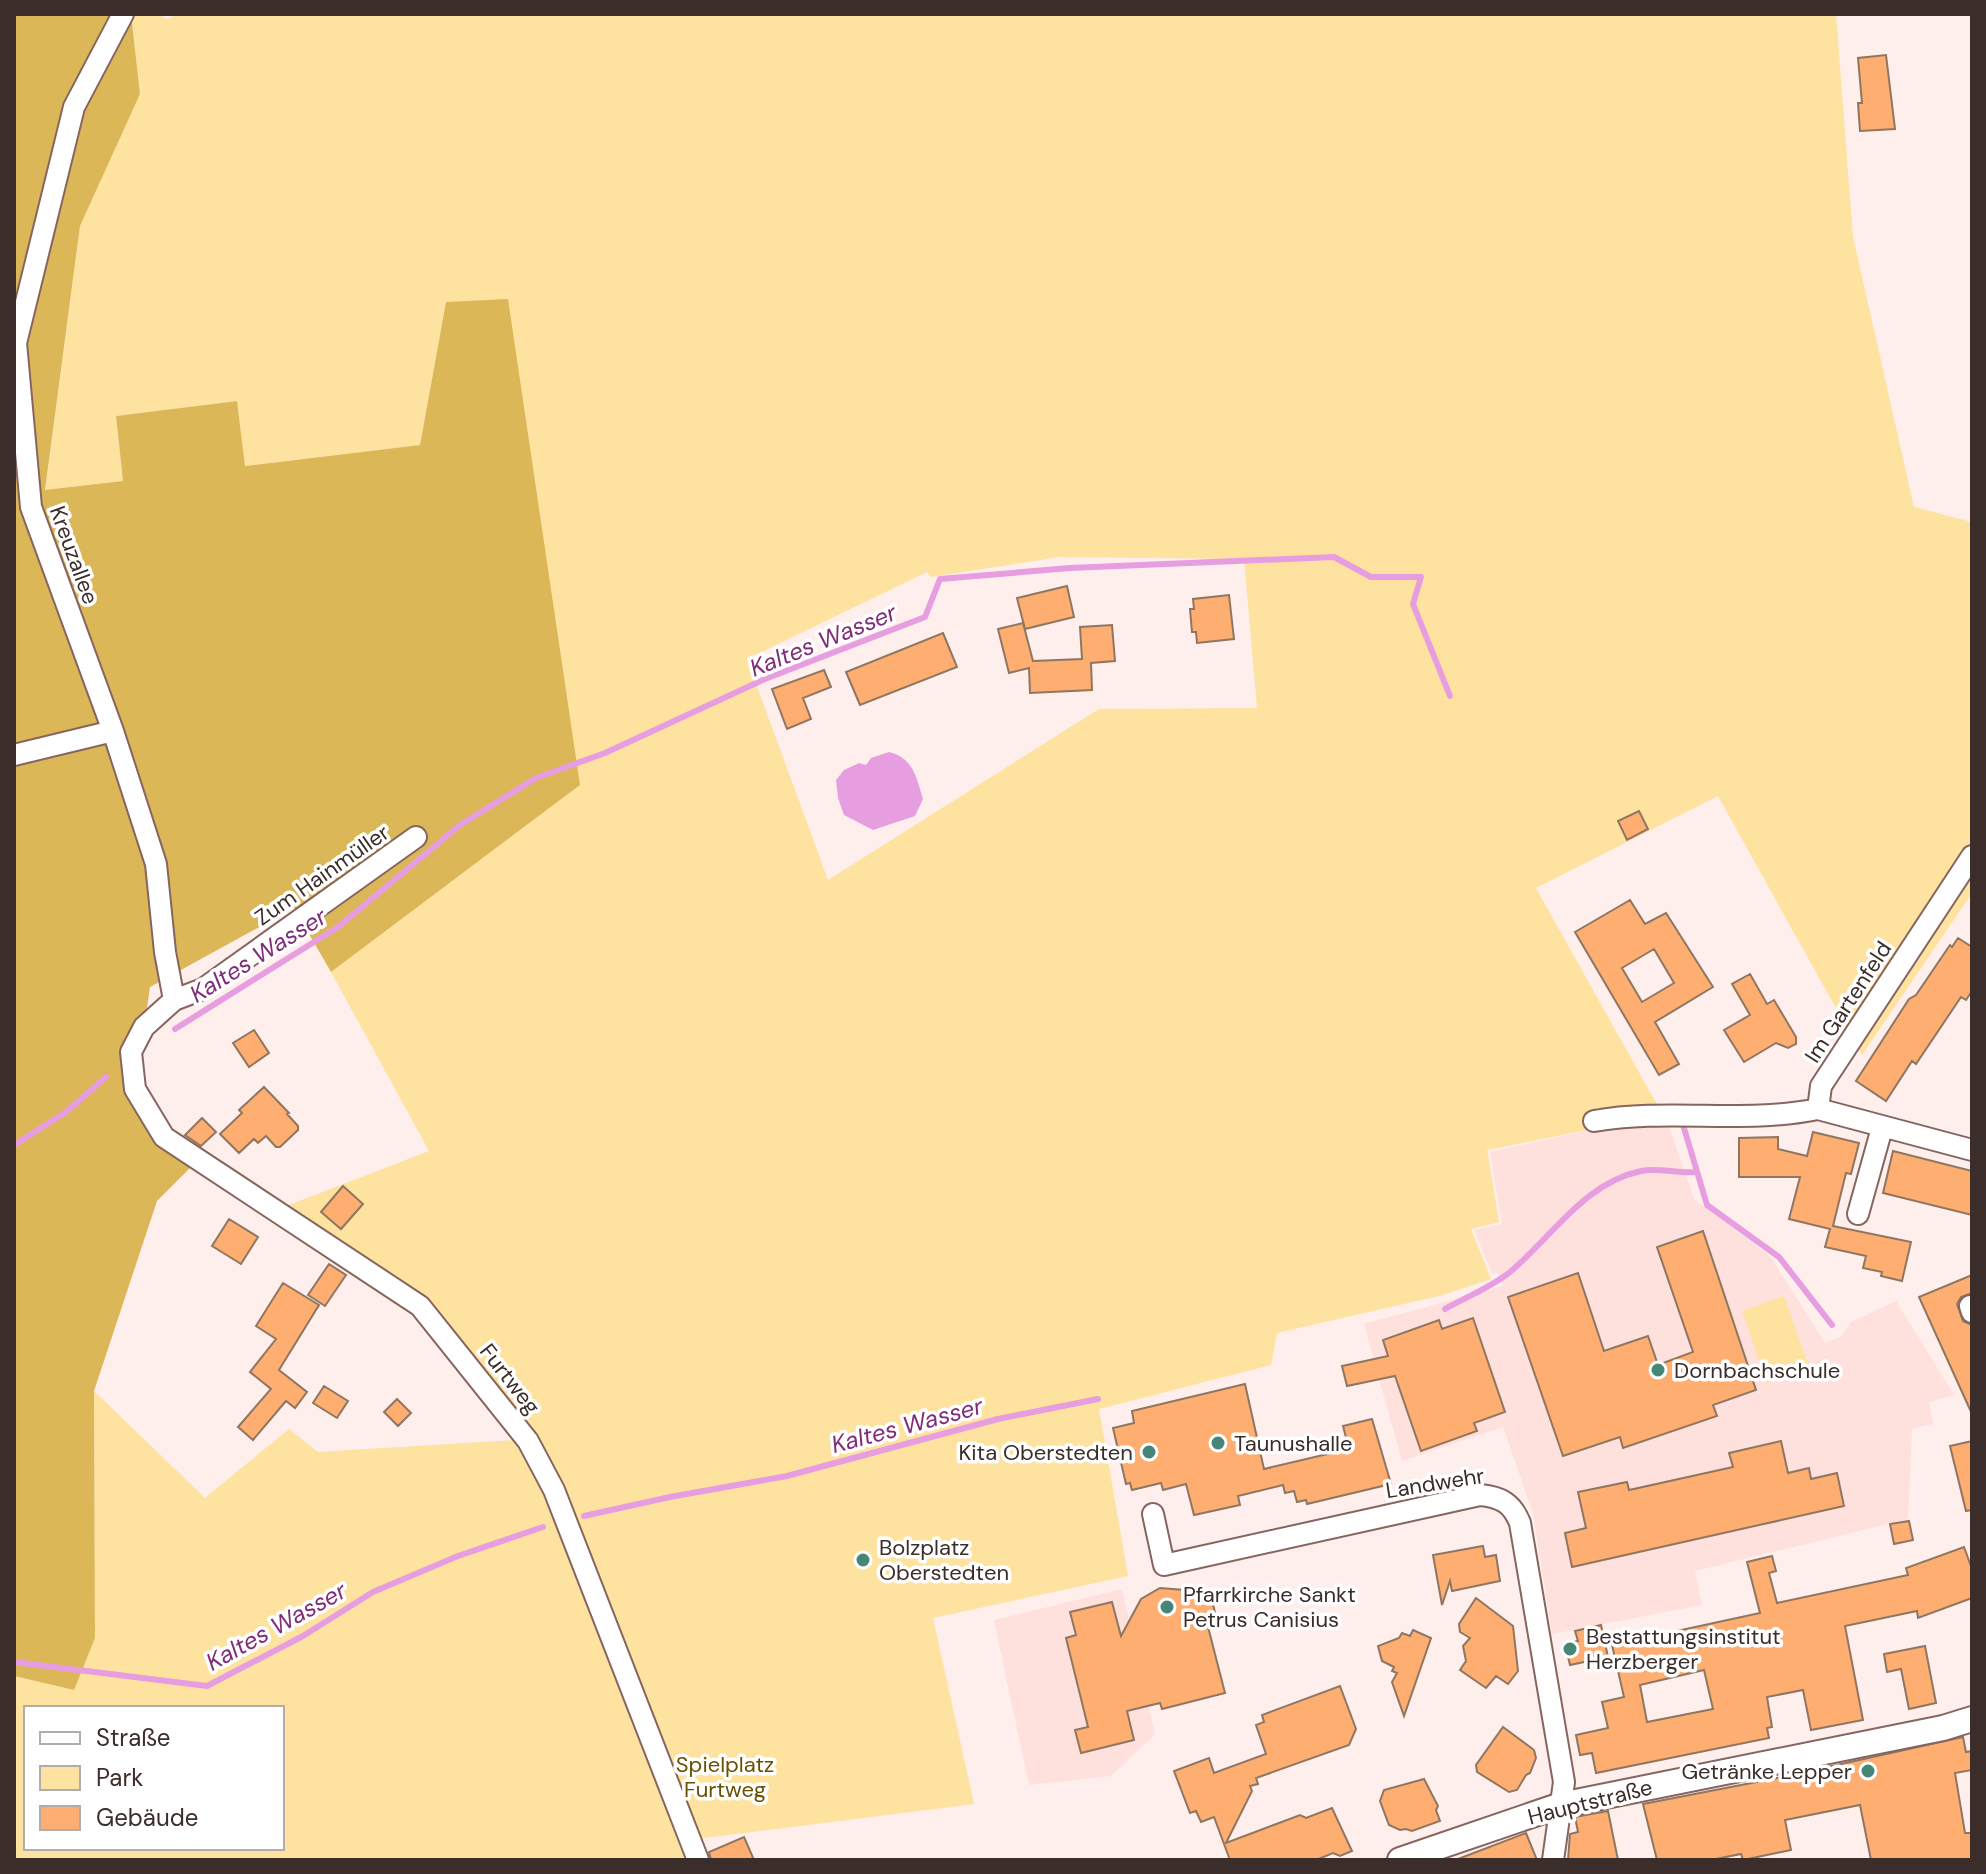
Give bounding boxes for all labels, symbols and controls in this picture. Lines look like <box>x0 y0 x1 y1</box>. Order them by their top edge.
street label: Kreuzallee <box>43 502 105 608</box>
water label: Kaltes Wasser <box>745 596 902 684</box>
street label: Zum Hainmüller <box>249 818 395 932</box>
water label: Kaltes Wasser <box>184 900 333 1009</box>
street label: Im Gartenfeld <box>1798 936 1898 1068</box>
street label: Furtweg <box>473 1338 547 1420</box>
place label: Dornbachschule <box>1674 1356 1840 1385</box>
marker: Dornbachschule <box>1649 1361 1667 1379</box>
water label: Kaltes Wasser <box>828 1390 987 1460</box>
place label: Taunushalle <box>1234 1429 1353 1458</box>
marker: Taunushalle <box>1209 1434 1227 1452</box>
place label: Kita Oberstedten <box>958 1438 1133 1467</box>
marker: Kita Oberstedten <box>1140 1443 1158 1461</box>
street label: Landwehr <box>1384 1461 1486 1505</box>
place label: Bolzplatz Oberstedten <box>879 1533 1009 1587</box>
marker: Bolzplatz Oberstedten <box>854 1551 872 1569</box>
water label: Kaltes Wasser <box>200 1574 353 1677</box>
place label: Pfarrkirche Sankt Petrus Canisius <box>1183 1580 1356 1634</box>
marker: Pfarrkirche Sankt Petrus Canisius <box>1158 1598 1176 1616</box>
place label: Bestattungsinstitut Herzberger <box>1586 1622 1781 1676</box>
marker: Bestattungsinstitut Herzberger <box>1561 1640 1579 1658</box>
legend <box>24 1706 284 1850</box>
text: Straße <box>96 1722 170 1753</box>
park label: Spielplatz Furtweg <box>676 1750 774 1804</box>
place label: Getränke Lepper <box>1681 1757 1852 1786</box>
text: Park <box>96 1762 143 1793</box>
marker: Getränke Lepper <box>1859 1762 1877 1780</box>
street label: Hauptstraße <box>1525 1773 1655 1831</box>
text: Gebäude <box>96 1802 198 1833</box>

